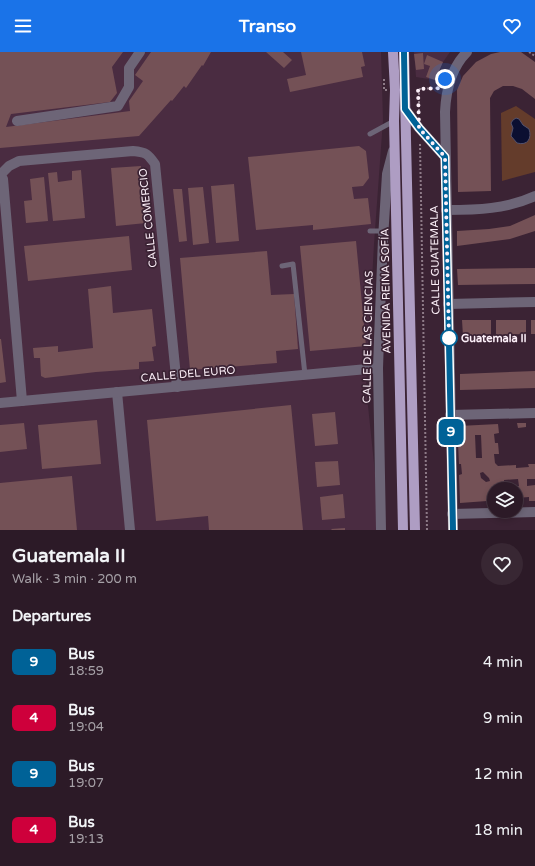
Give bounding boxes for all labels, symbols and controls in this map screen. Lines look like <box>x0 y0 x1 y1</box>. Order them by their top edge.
icon: menu <box>12 15 34 37</box>
text: Transo <box>239 15 296 37</box>
icon: heart <box>501 15 523 37</box>
your location <box>435 69 455 89</box>
street label: CALLE COMERCIO <box>136 168 160 268</box>
street label: CALLE GUATEMALA <box>428 205 442 315</box>
street label: AVENIDA REINA SOFÍA <box>377 228 394 354</box>
street label: CALLE DE LAS CIENCIAS <box>360 270 376 404</box>
marker: Guatemala II <box>440 329 458 347</box>
place label: Guatemala II <box>461 332 527 345</box>
street label: CALLE DEL EURO <box>140 363 236 385</box>
line badge: 9 <box>438 419 464 445</box>
text: 9 <box>447 423 455 440</box>
map controls <box>487 482 523 518</box>
button: layers <box>487 482 523 518</box>
button: heart <box>481 543 523 585</box>
text: Guatemala II <box>12 545 126 567</box>
text: Walk · 3 min · 200 m <box>12 571 137 587</box>
text: Departures <box>12 607 91 625</box>
text: Bus <box>68 645 95 663</box>
text: 9 <box>30 653 38 670</box>
text: 4 min <box>483 653 523 671</box>
text: 18:59 <box>68 663 104 679</box>
text: Bus <box>68 701 95 719</box>
text: 4 <box>30 709 38 726</box>
text: 9 min <box>483 709 523 727</box>
text: 19:04 <box>68 719 104 735</box>
text: Bus <box>68 757 95 775</box>
text: 9 <box>30 765 38 782</box>
text: 12 min <box>474 765 523 783</box>
text: 19:07 <box>68 775 104 791</box>
text: Bus <box>68 813 95 831</box>
text: 4 <box>30 821 38 838</box>
text: 18 min <box>474 821 523 839</box>
text: 19:13 <box>68 831 104 847</box>

